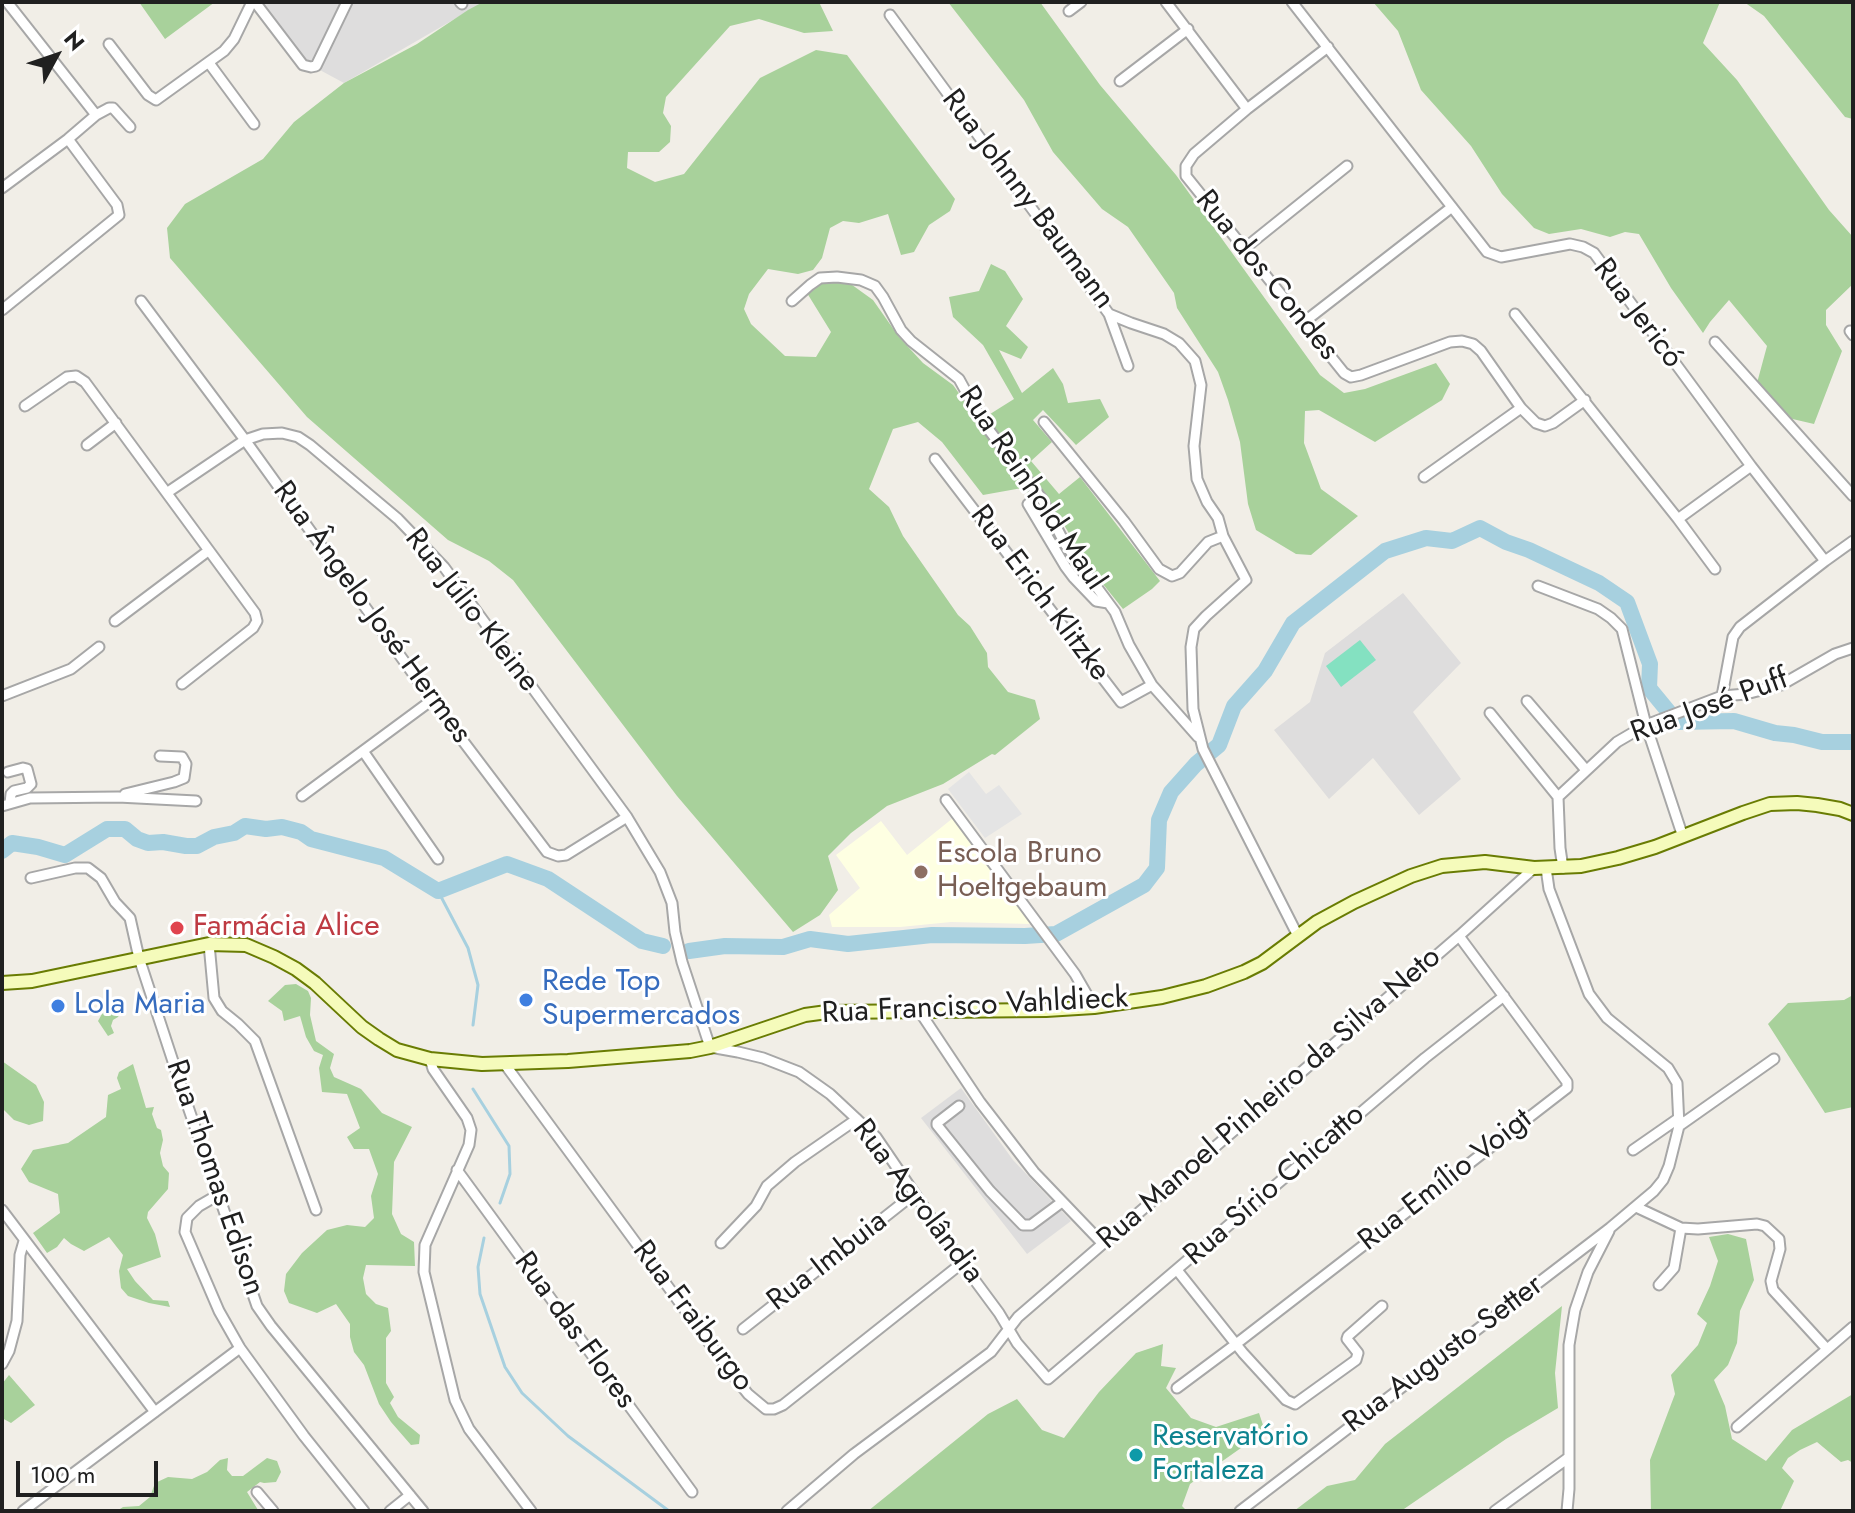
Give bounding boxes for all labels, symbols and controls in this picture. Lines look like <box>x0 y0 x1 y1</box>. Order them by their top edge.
north arrow <box>16 16 96 96</box>
text: N <box>57 24 92 58</box>
street label: Rua Johnny Baumann <box>933 83 1121 317</box>
street label: Rua dos Condes <box>1187 184 1345 368</box>
street label: Rua Jericó <box>1584 252 1690 376</box>
street label: Rua Reinhold Maul <box>949 380 1113 598</box>
street label: Rua Ângelo José Hermes <box>264 475 478 751</box>
street label: Rua Erich Klitzke <box>961 499 1117 689</box>
street label: Rua Júlio Kleine <box>396 522 546 700</box>
street label: Rua José Puff <box>1626 662 1794 752</box>
place label: Escola Bruno Hoeltgebaum <box>937 837 1108 908</box>
marker: Escola Bruno Hoeltgebaum <box>912 863 930 881</box>
place label: Farmácia Alice <box>193 910 380 946</box>
marker: Farmácia Alice <box>168 919 186 937</box>
street label: Rua Manoel Pinheiro da Silva Neto <box>1091 940 1449 1258</box>
place label: Rede Top Supermercados <box>542 965 740 1036</box>
street label: Rua Francisco Vahldieck <box>821 981 1129 1033</box>
place label: Lola Maria <box>74 988 205 1024</box>
marker: Rede Top Supermercados <box>517 991 535 1009</box>
marker: Lola Maria <box>49 997 67 1015</box>
street label: Rua Thomas Edison <box>157 1056 271 1300</box>
street label: Rua Sírio Chicatto <box>1177 1098 1373 1274</box>
street label: Rua Emílio Voigt <box>1352 1102 1540 1260</box>
street label: Rua Agrolândia <box>844 1113 990 1291</box>
street label: Rua Imbuia <box>761 1204 895 1320</box>
street label: Rua Fraiburgo <box>624 1235 760 1399</box>
street label: Rua das Flores <box>505 1246 643 1416</box>
street label: Rua Augusto Setter <box>1337 1268 1551 1442</box>
place label: Reservatório Fortaleza <box>1152 1420 1309 1490</box>
scale bar <box>20 1445 162 1495</box>
marker: Reservatório Fortaleza <box>1127 1446 1145 1464</box>
text: 100 m <box>30 1457 96 1492</box>

